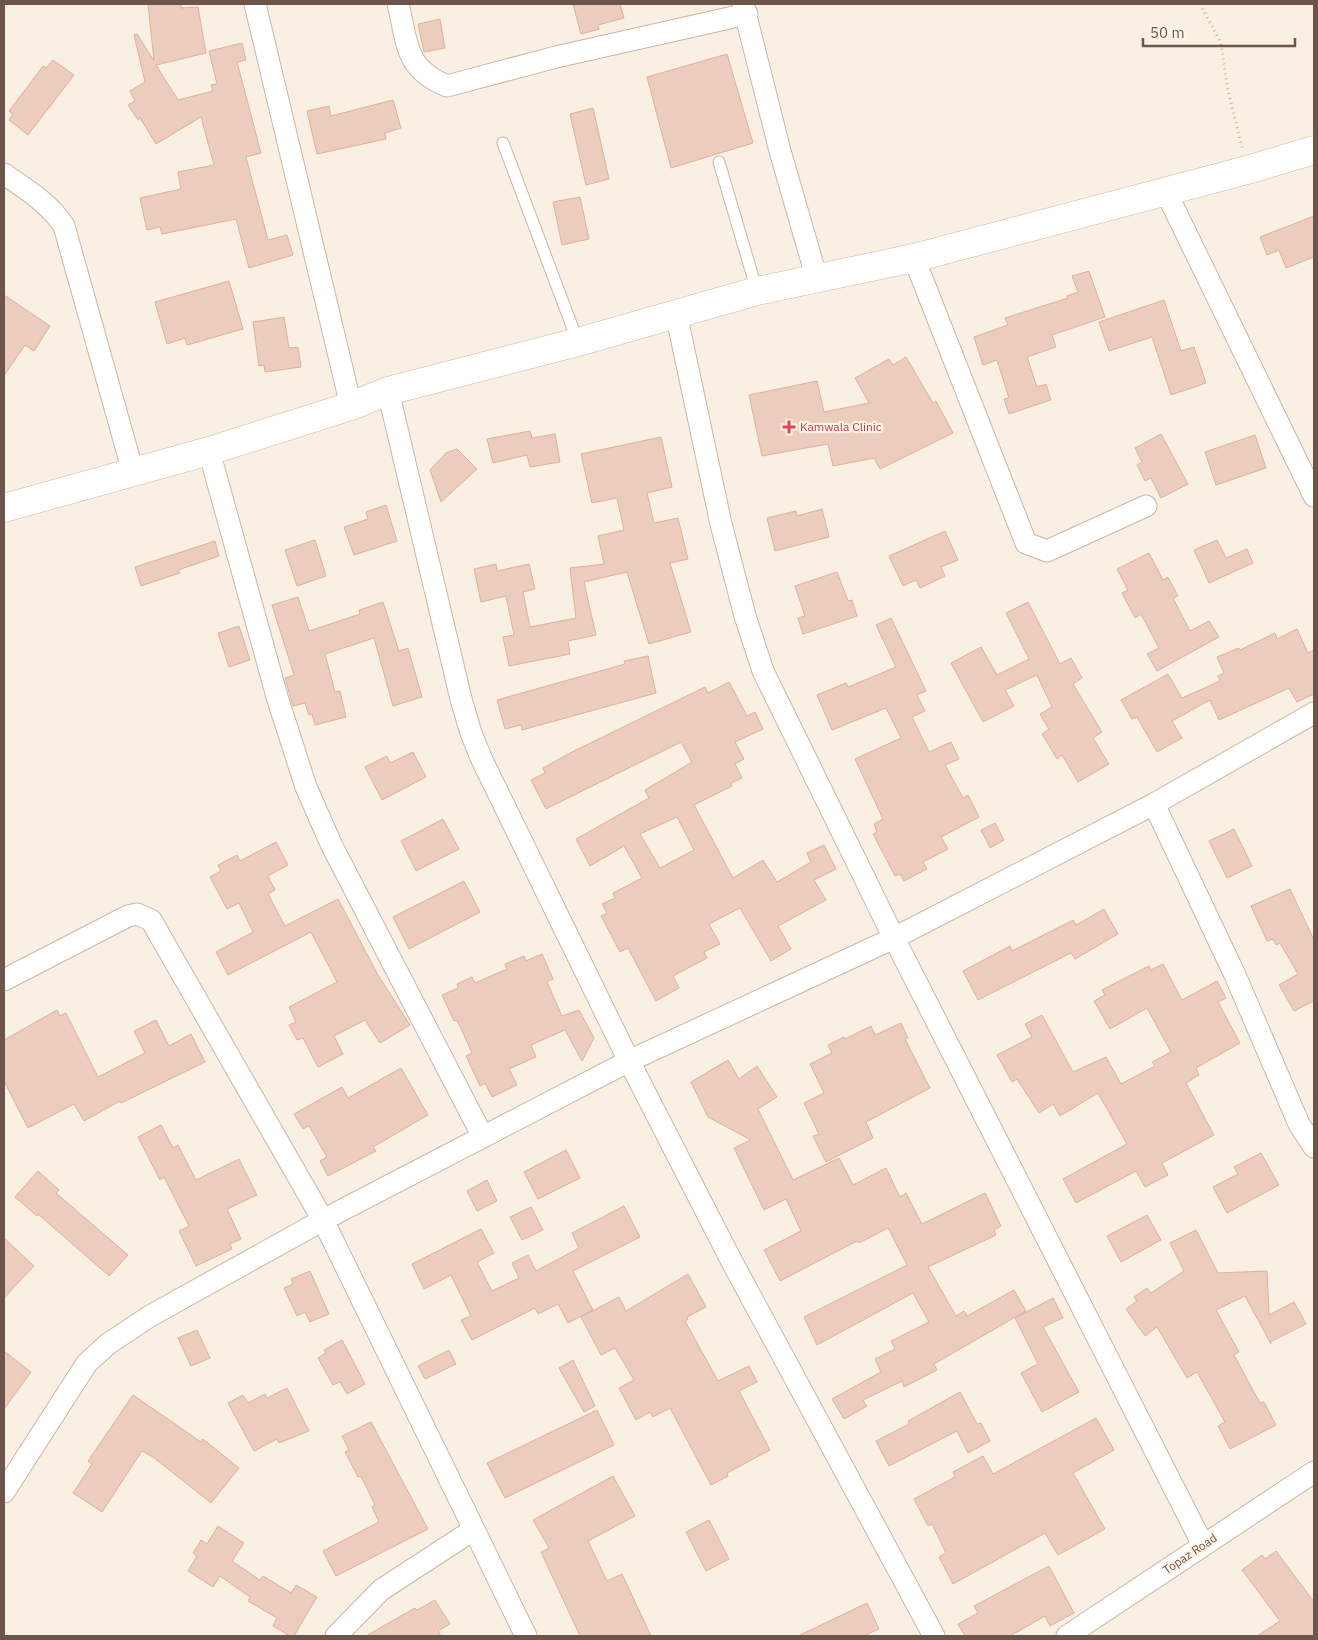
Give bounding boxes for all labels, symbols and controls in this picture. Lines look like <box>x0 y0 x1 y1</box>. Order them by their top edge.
scale bar <box>1143 15 1296 47</box>
text: 50 m <box>1150 23 1185 42</box>
place label: Kamwala Clinic <box>800 419 882 434</box>
marker: Kamwala Clinic <box>782 420 796 434</box>
street label: Topaz Road <box>1160 1530 1220 1577</box>

